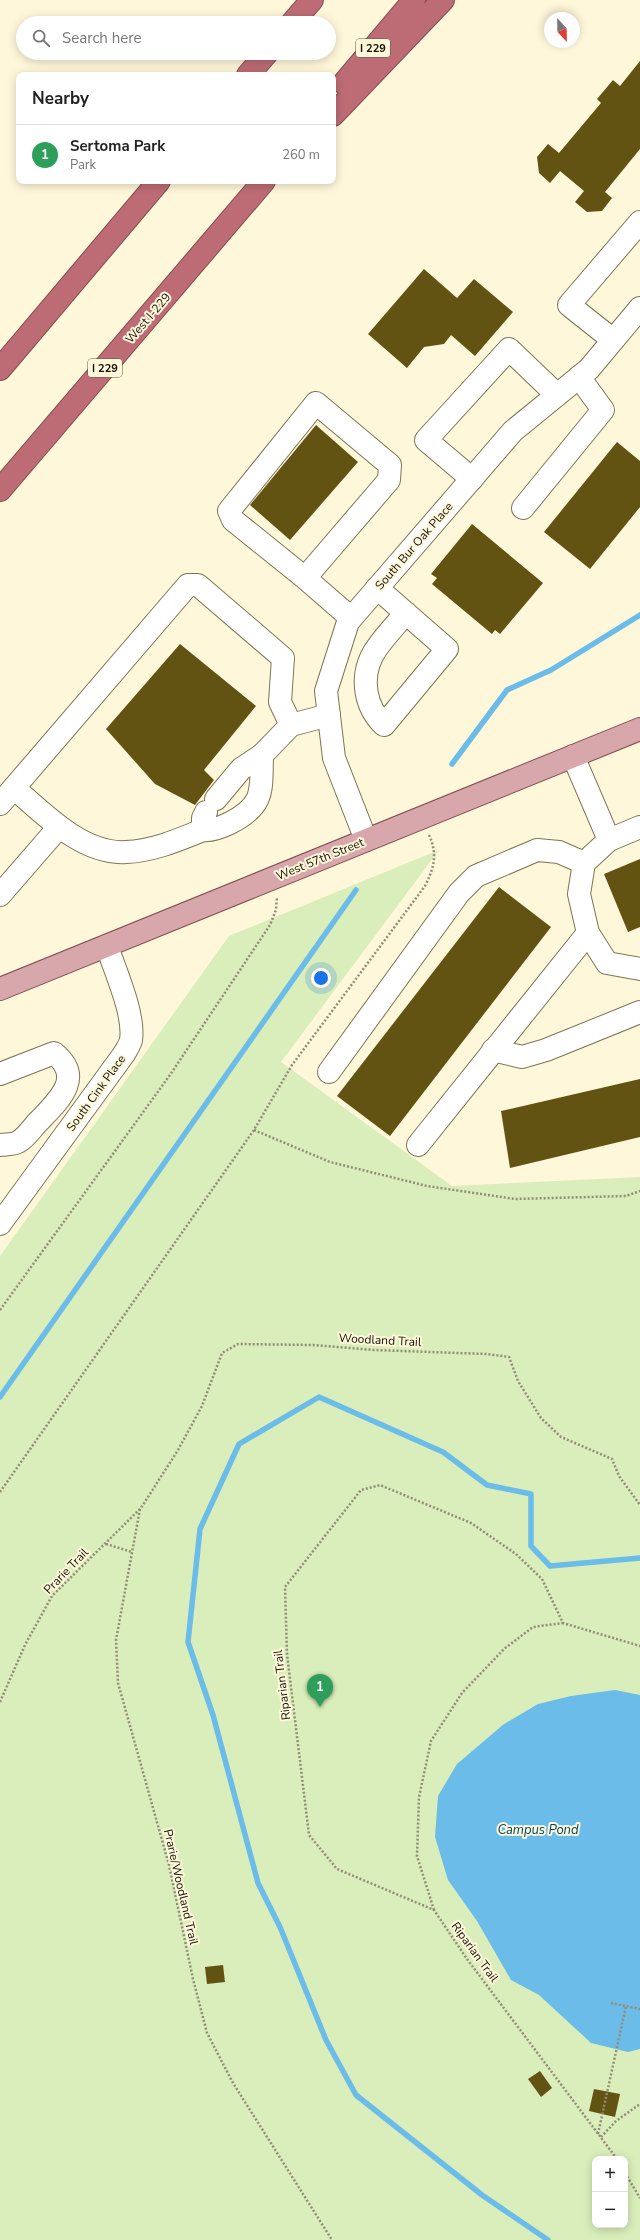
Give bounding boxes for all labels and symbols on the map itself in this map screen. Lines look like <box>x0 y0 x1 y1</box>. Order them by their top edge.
north arrow <box>544 12 580 48</box>
road number: I 229 <box>356 39 390 57</box>
street label: West I-229 <box>122 289 174 347</box>
road number: I 229 <box>88 359 122 377</box>
street label: South Bur Oak Place <box>372 499 456 593</box>
street label: West 57th Street <box>274 834 367 884</box>
your location <box>311 968 331 988</box>
street label: South Cink Place <box>63 1051 129 1135</box>
street label: Woodland Trail <box>338 1330 422 1350</box>
street label: Prarie Trail <box>40 1544 92 1597</box>
street label: Riparian Trail <box>270 1648 294 1721</box>
pin: 1 <box>307 1674 333 1707</box>
water label: Campus Pond <box>497 1821 579 1839</box>
street label: Prarie/Woodland Trail <box>160 1828 202 1947</box>
street label: Riparian Trail <box>448 1919 503 1986</box>

